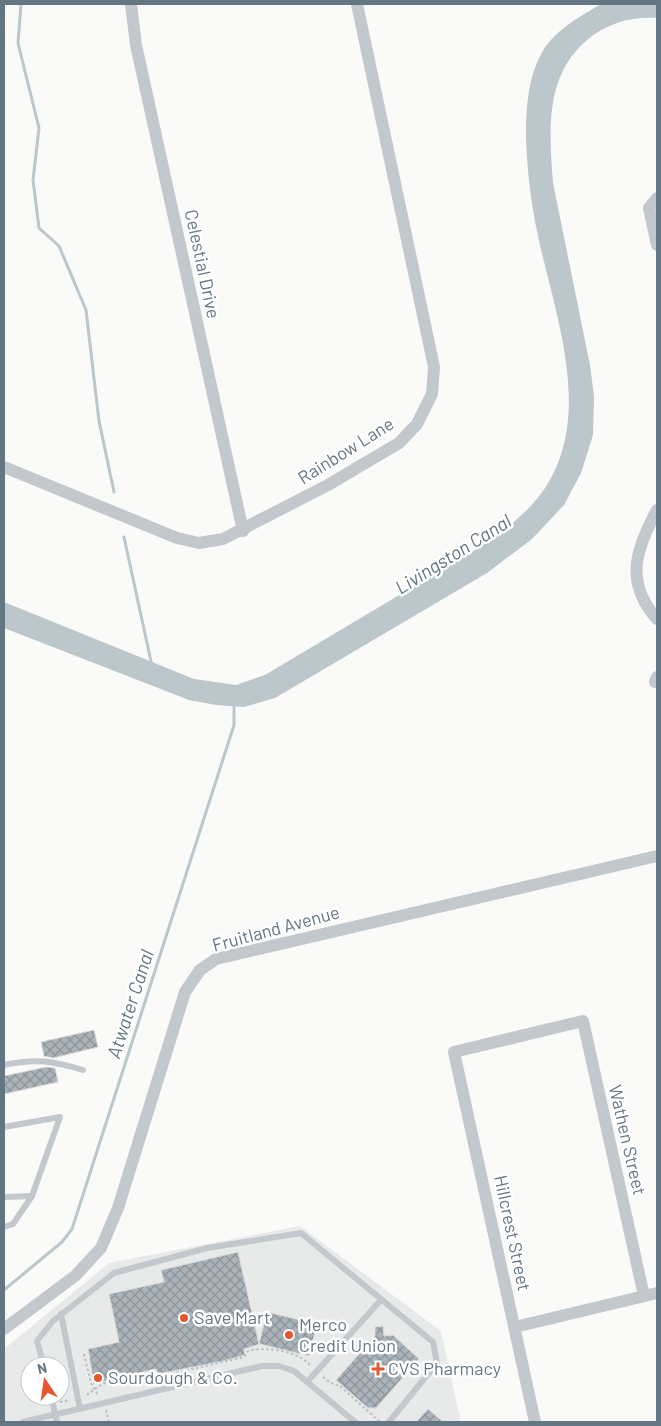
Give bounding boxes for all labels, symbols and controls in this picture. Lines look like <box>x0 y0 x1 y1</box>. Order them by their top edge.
street label: Celestial Drive <box>181 207 225 320</box>
street label: Rainbow Lane <box>294 412 397 488</box>
water label: Livingston Canal <box>390 508 516 598</box>
street label: Fruitland Avenue <box>210 900 342 956</box>
water label: Atwater Canal <box>101 946 158 1061</box>
street label: Wathen Street <box>605 1083 651 1197</box>
street label: Hillcrest Street <box>490 1173 536 1293</box>
place label: Save Mart <box>194 1306 270 1328</box>
marker: Save Mart <box>178 1312 190 1324</box>
place label: Merco Credit Union <box>299 1313 396 1356</box>
marker: Merco Credit Union <box>283 1329 295 1341</box>
north arrow <box>20 1356 70 1406</box>
place label: CVS Pharmacy <box>388 1357 501 1379</box>
text: N <box>36 1359 48 1377</box>
marker: CVS Pharmacy <box>372 1363 384 1375</box>
place label: Sourdough & Co. <box>108 1366 238 1388</box>
marker: Sourdough & Co. <box>92 1372 104 1384</box>

